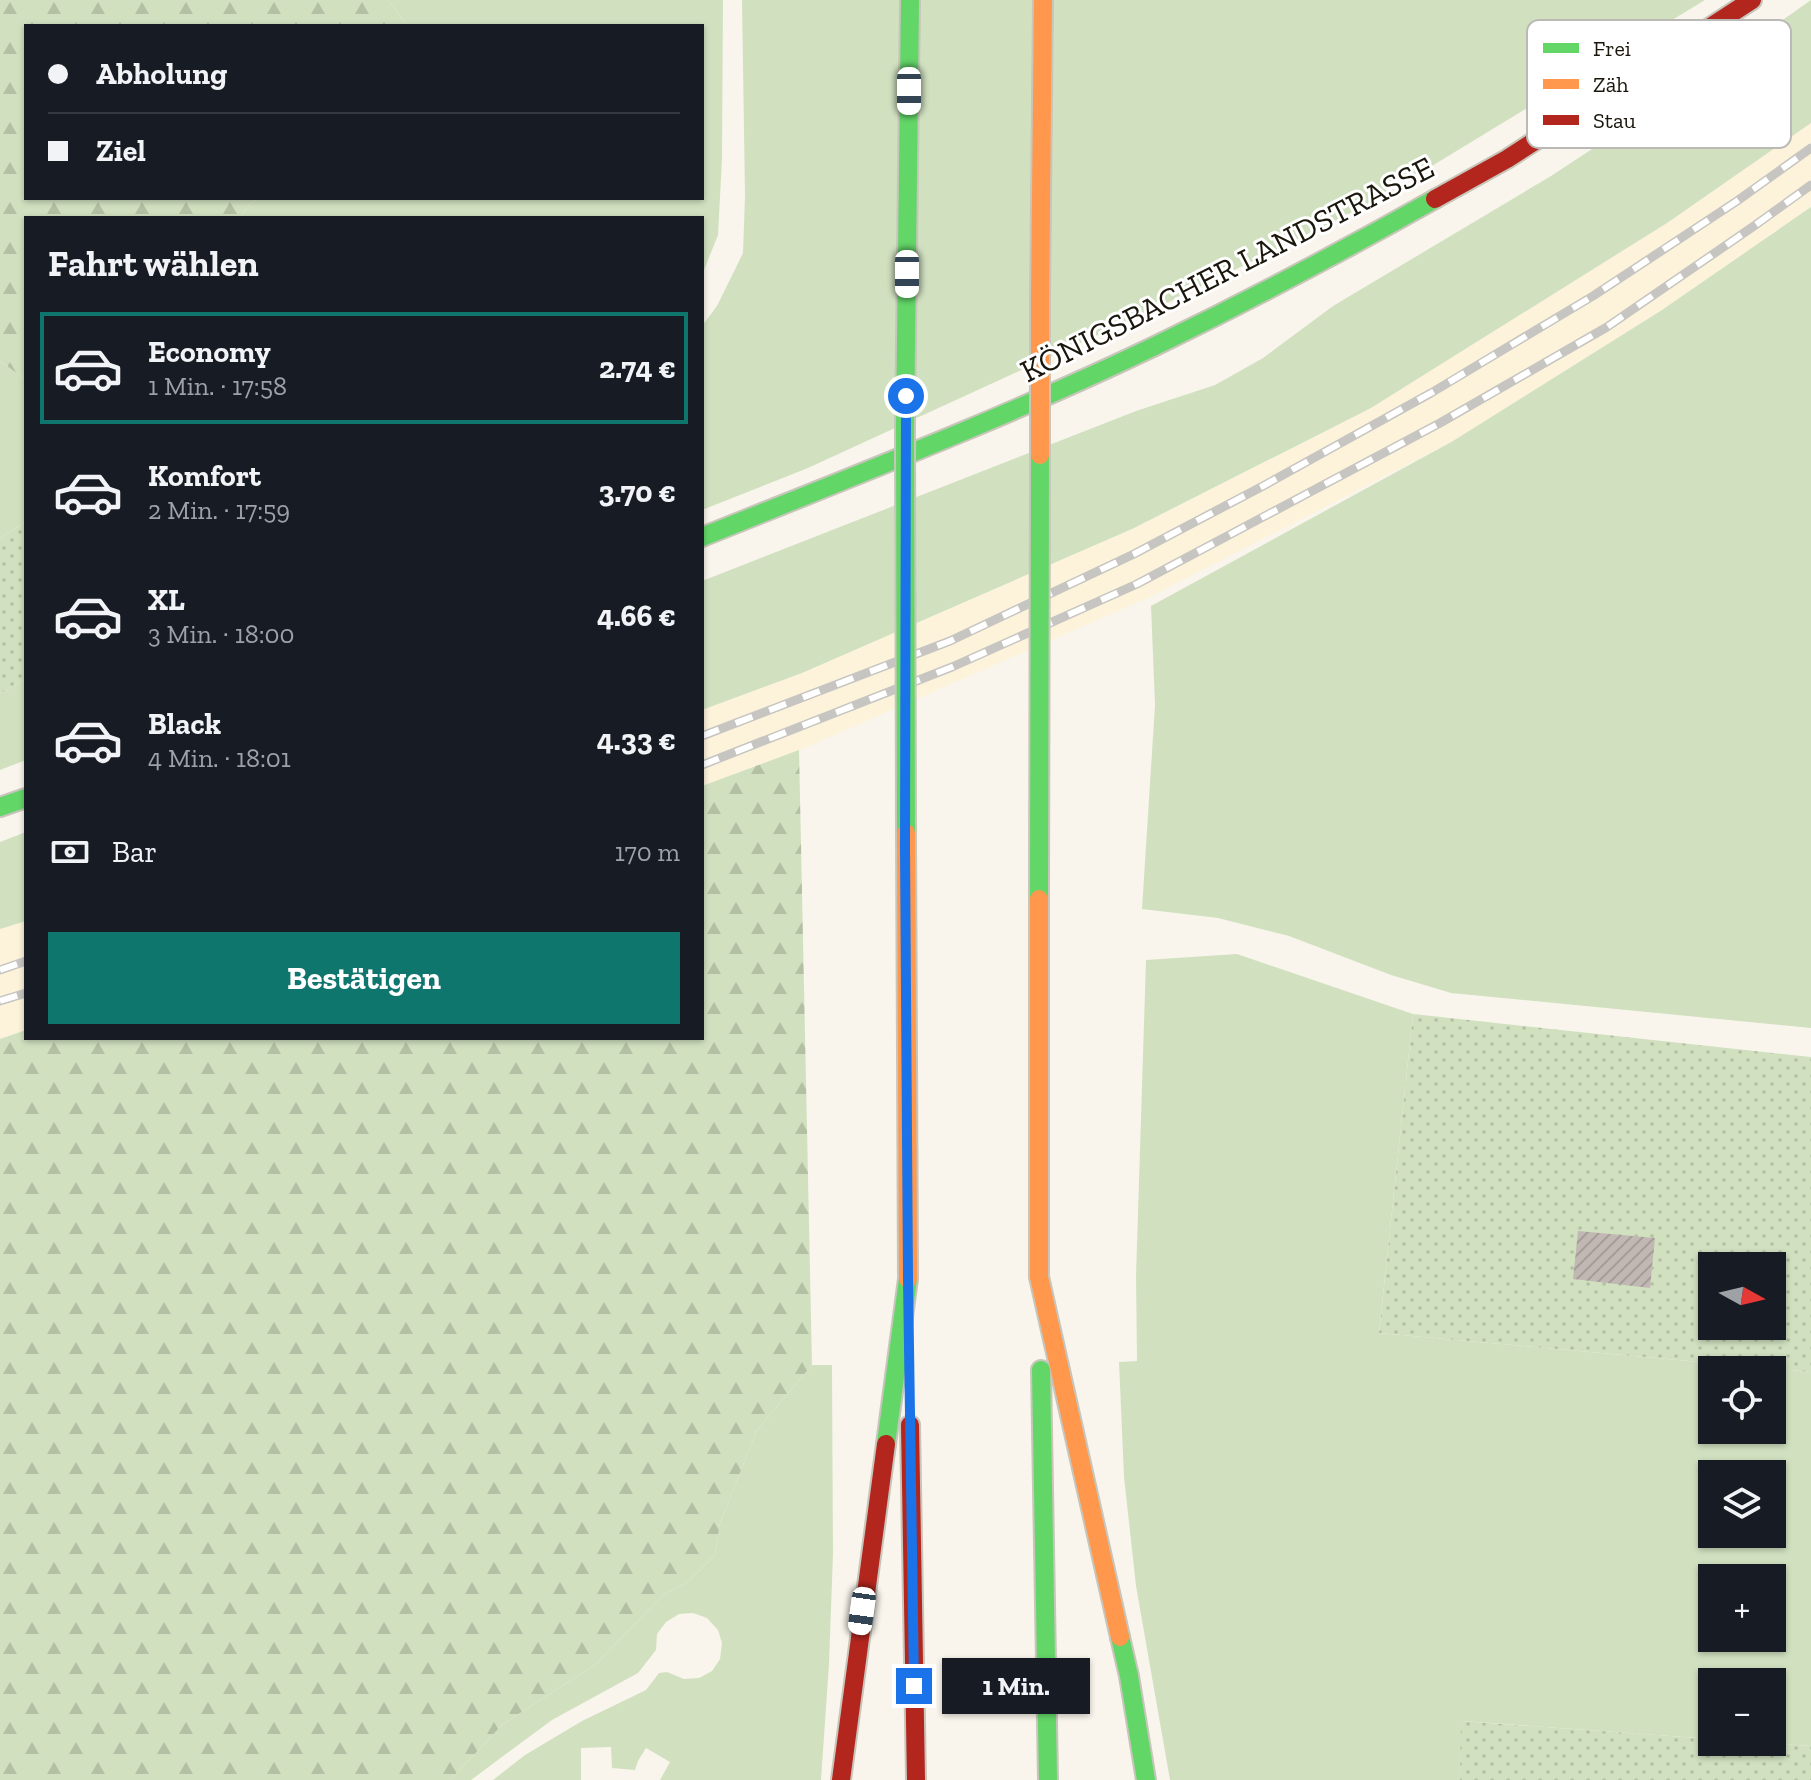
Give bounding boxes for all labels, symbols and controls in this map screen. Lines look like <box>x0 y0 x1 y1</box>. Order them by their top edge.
legend <box>1527 20 1791 148</box>
text: Frei <box>1593 35 1631 62</box>
text: Abholung <box>96 56 227 92</box>
car <box>897 67 921 115</box>
text: Zäh <box>1593 71 1629 98</box>
text: Stau <box>1593 107 1637 134</box>
text: Ziel <box>96 133 146 169</box>
street label: KÖNIGSBACHER LANDSTRASSE <box>1014 148 1440 390</box>
text: Fahrt wählen <box>48 242 259 285</box>
car <box>895 250 919 298</box>
icon: car <box>52 332 124 404</box>
text: Economy <box>148 334 271 370</box>
text: 2.74 € <box>599 350 676 386</box>
text: 1 Min. · 17:58 <box>148 370 287 402</box>
route start <box>888 378 924 414</box>
icon: car <box>52 456 124 528</box>
text: Komfort <box>148 458 261 494</box>
text: 3.70 € <box>598 474 676 510</box>
text: 2 Min. · 17:59 <box>148 494 290 526</box>
icon: car <box>52 580 124 652</box>
text: XL <box>148 582 185 618</box>
text: 4.66 € <box>597 598 676 634</box>
text: 3 Min. · 18:00 <box>148 618 294 650</box>
icon: car <box>52 704 124 776</box>
text: Black <box>148 706 221 742</box>
text: 4.33 € <box>597 722 676 758</box>
text: 4 Min. · 18:01 <box>148 742 291 774</box>
icon: cash <box>48 830 92 874</box>
text: Bar <box>112 834 157 870</box>
text: 170 m <box>615 836 680 868</box>
button: Bestätigen <box>48 932 680 1024</box>
north arrow <box>1698 1252 1786 1340</box>
map controls <box>1698 1252 1786 1756</box>
button: locate <box>1698 1356 1786 1444</box>
button: layers <box>1698 1460 1786 1548</box>
button: + <box>1698 1564 1786 1652</box>
car <box>847 1586 877 1636</box>
callout: 1 Min. <box>942 1658 1090 1714</box>
route end <box>896 1668 932 1704</box>
button: − <box>1698 1668 1786 1756</box>
text: 1 Min. <box>982 1670 1050 1702</box>

